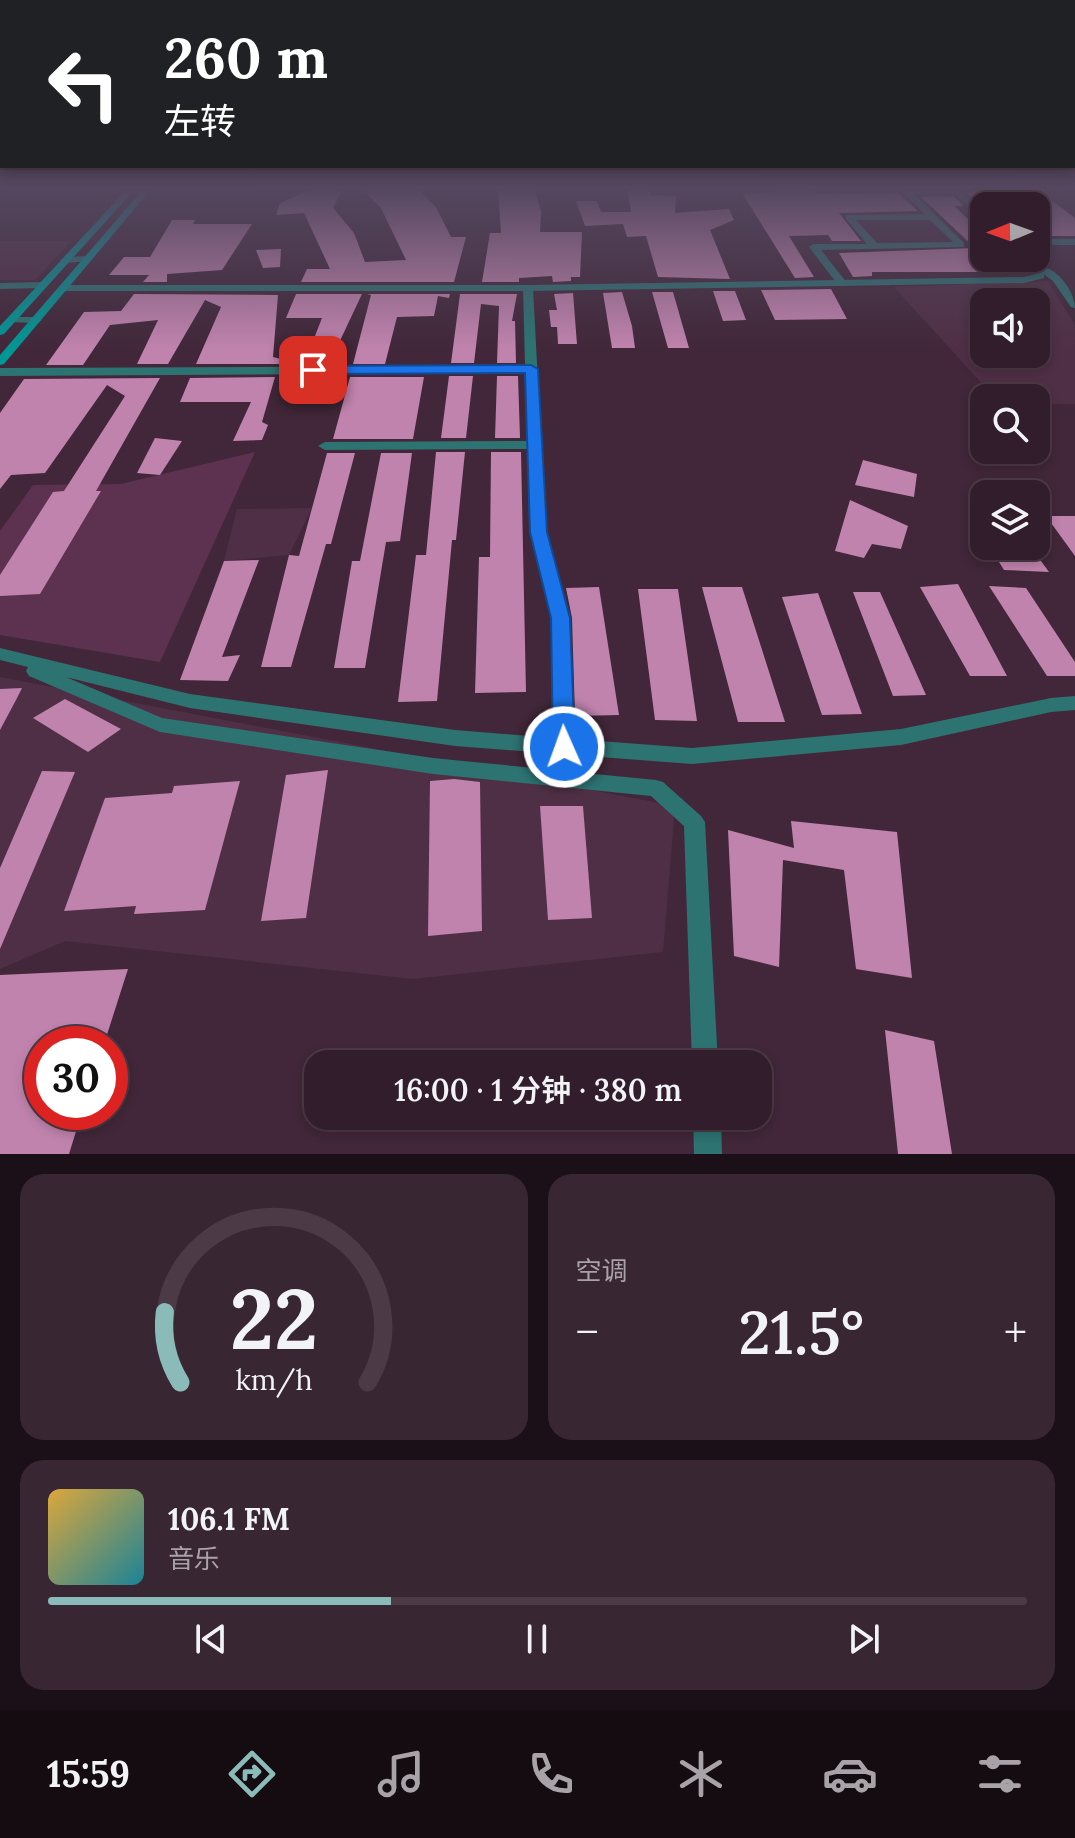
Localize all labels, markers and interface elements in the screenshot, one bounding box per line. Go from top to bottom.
text: 260 m [164,22,328,93]
icon: left [32,32,136,136]
text: 左转 [164,98,236,144]
north arrow [970,192,1050,272]
map controls [970,192,1050,560]
button: sound [970,288,1050,368]
pin [279,336,347,404]
icon: arrive [291,348,335,392]
button: search [970,384,1050,464]
button: layers [970,480,1050,560]
position arrow [522,705,606,789]
speed limit sign: 30 [24,1026,128,1130]
text: 16:00 · 1 分钟 · 380 m [394,1071,682,1109]
text: 空调 [576,1254,628,1287]
text: 22 [229,1265,318,1372]
text: 21.5° [738,1294,864,1370]
text: − [576,1304,599,1360]
text: + [1004,1304,1027,1360]
text: km/h [235,1361,312,1398]
text: 106.1 FM [168,1500,290,1538]
text: 音乐 [168,1542,220,1575]
icon: previous [189,1617,233,1661]
icon: pause [515,1617,559,1661]
icon: next [842,1617,886,1661]
icon: directions [224,1746,280,1802]
icon: music [373,1746,429,1802]
icon: phone [523,1746,579,1802]
icon: climate [673,1746,729,1802]
icon: car [822,1746,878,1802]
icon: filters [972,1746,1028,1802]
text: 15:59 [47,1751,130,1797]

